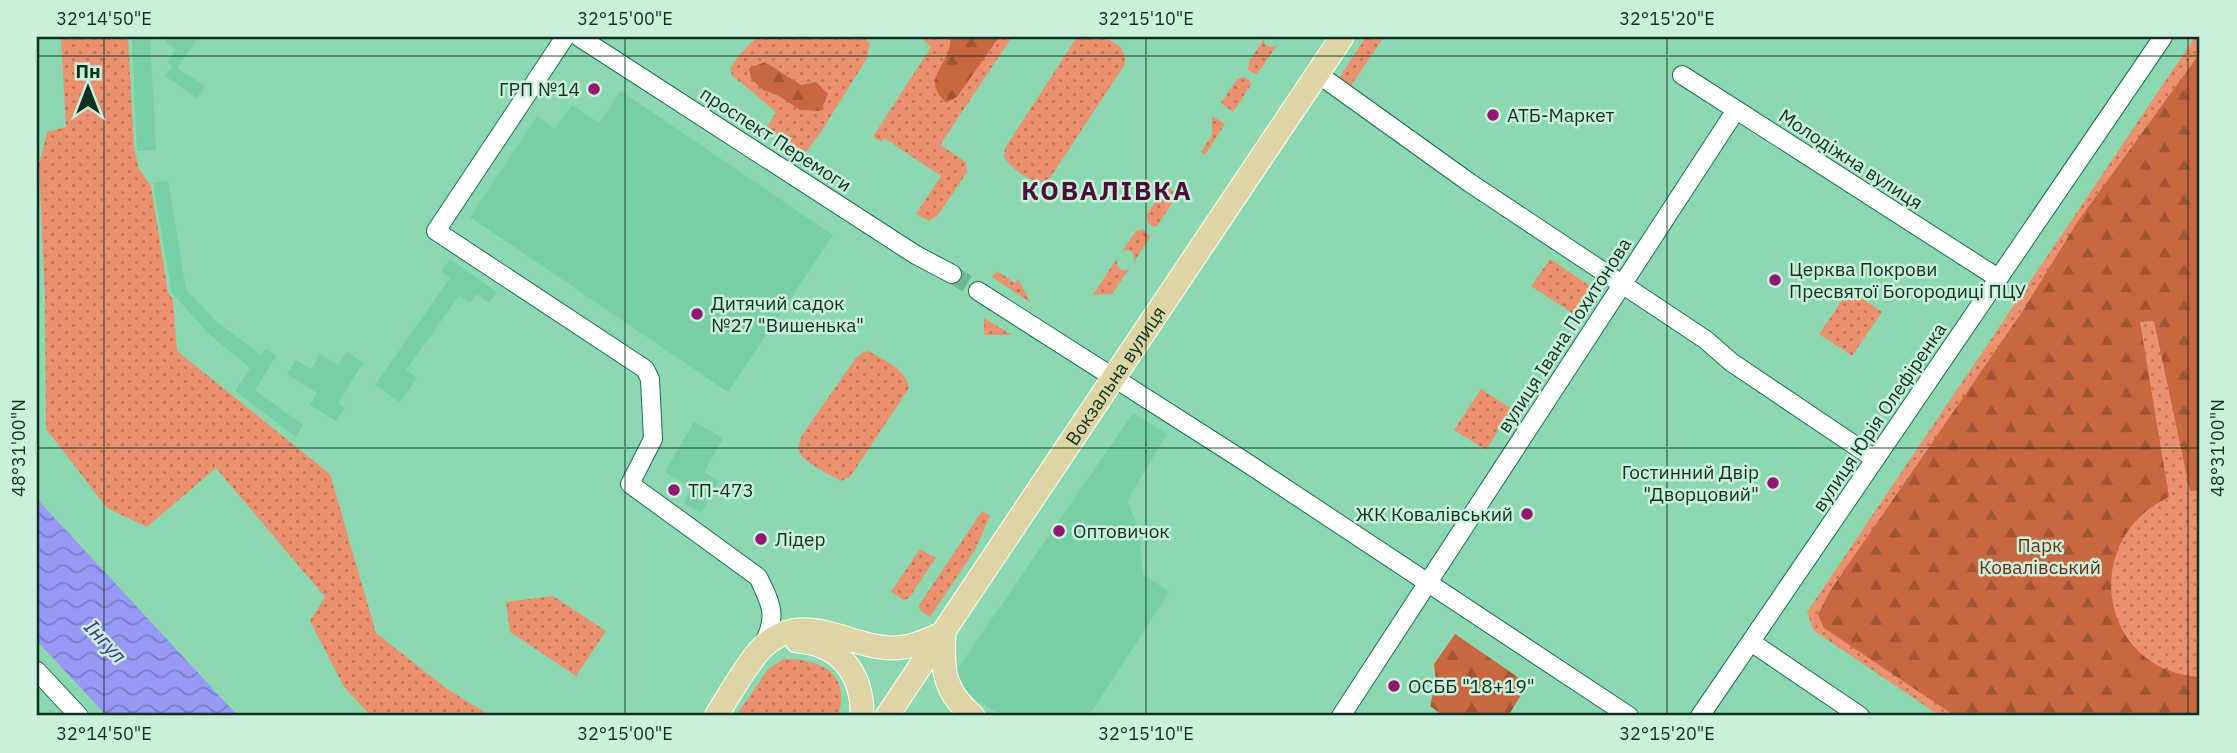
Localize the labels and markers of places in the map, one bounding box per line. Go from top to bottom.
place label: ГРП №14 [499,77,580,101]
marker: ГРП №14 [586,81,602,97]
place label: АТБ-Маркет [1507,103,1614,127]
marker: АТБ-Маркет [1485,107,1501,123]
place label: Церква Покрови Пресвятої Богородиці ПЦУ [1789,257,2026,303]
marker: Церква Покрови Пресвятої Богородиці ПЦУ [1767,272,1783,288]
place label: Дитячий садок №27 "Вишенька" [711,291,864,337]
marker: Дитячий садок №27 "Вишенька" [689,306,705,322]
place label: Гостинний Двір "Дворцовий" [1622,460,1759,506]
marker: Гостинний Двір "Дворцовий" [1765,475,1781,491]
place label: ТП-473 [688,478,754,502]
marker: ТП-473 [666,482,682,498]
place label: ЖК Ковалівський [1355,502,1513,526]
marker: ЖК Ковалівський [1519,506,1535,522]
place label: Оптовичок [1073,519,1170,543]
marker: Оптовичок [1051,523,1067,539]
place label: Лідер [775,527,826,551]
marker: Лідер [753,531,769,547]
place label: ОСББ "18+19" [1408,674,1535,698]
marker: ОСББ "18+19" [1386,678,1402,694]

